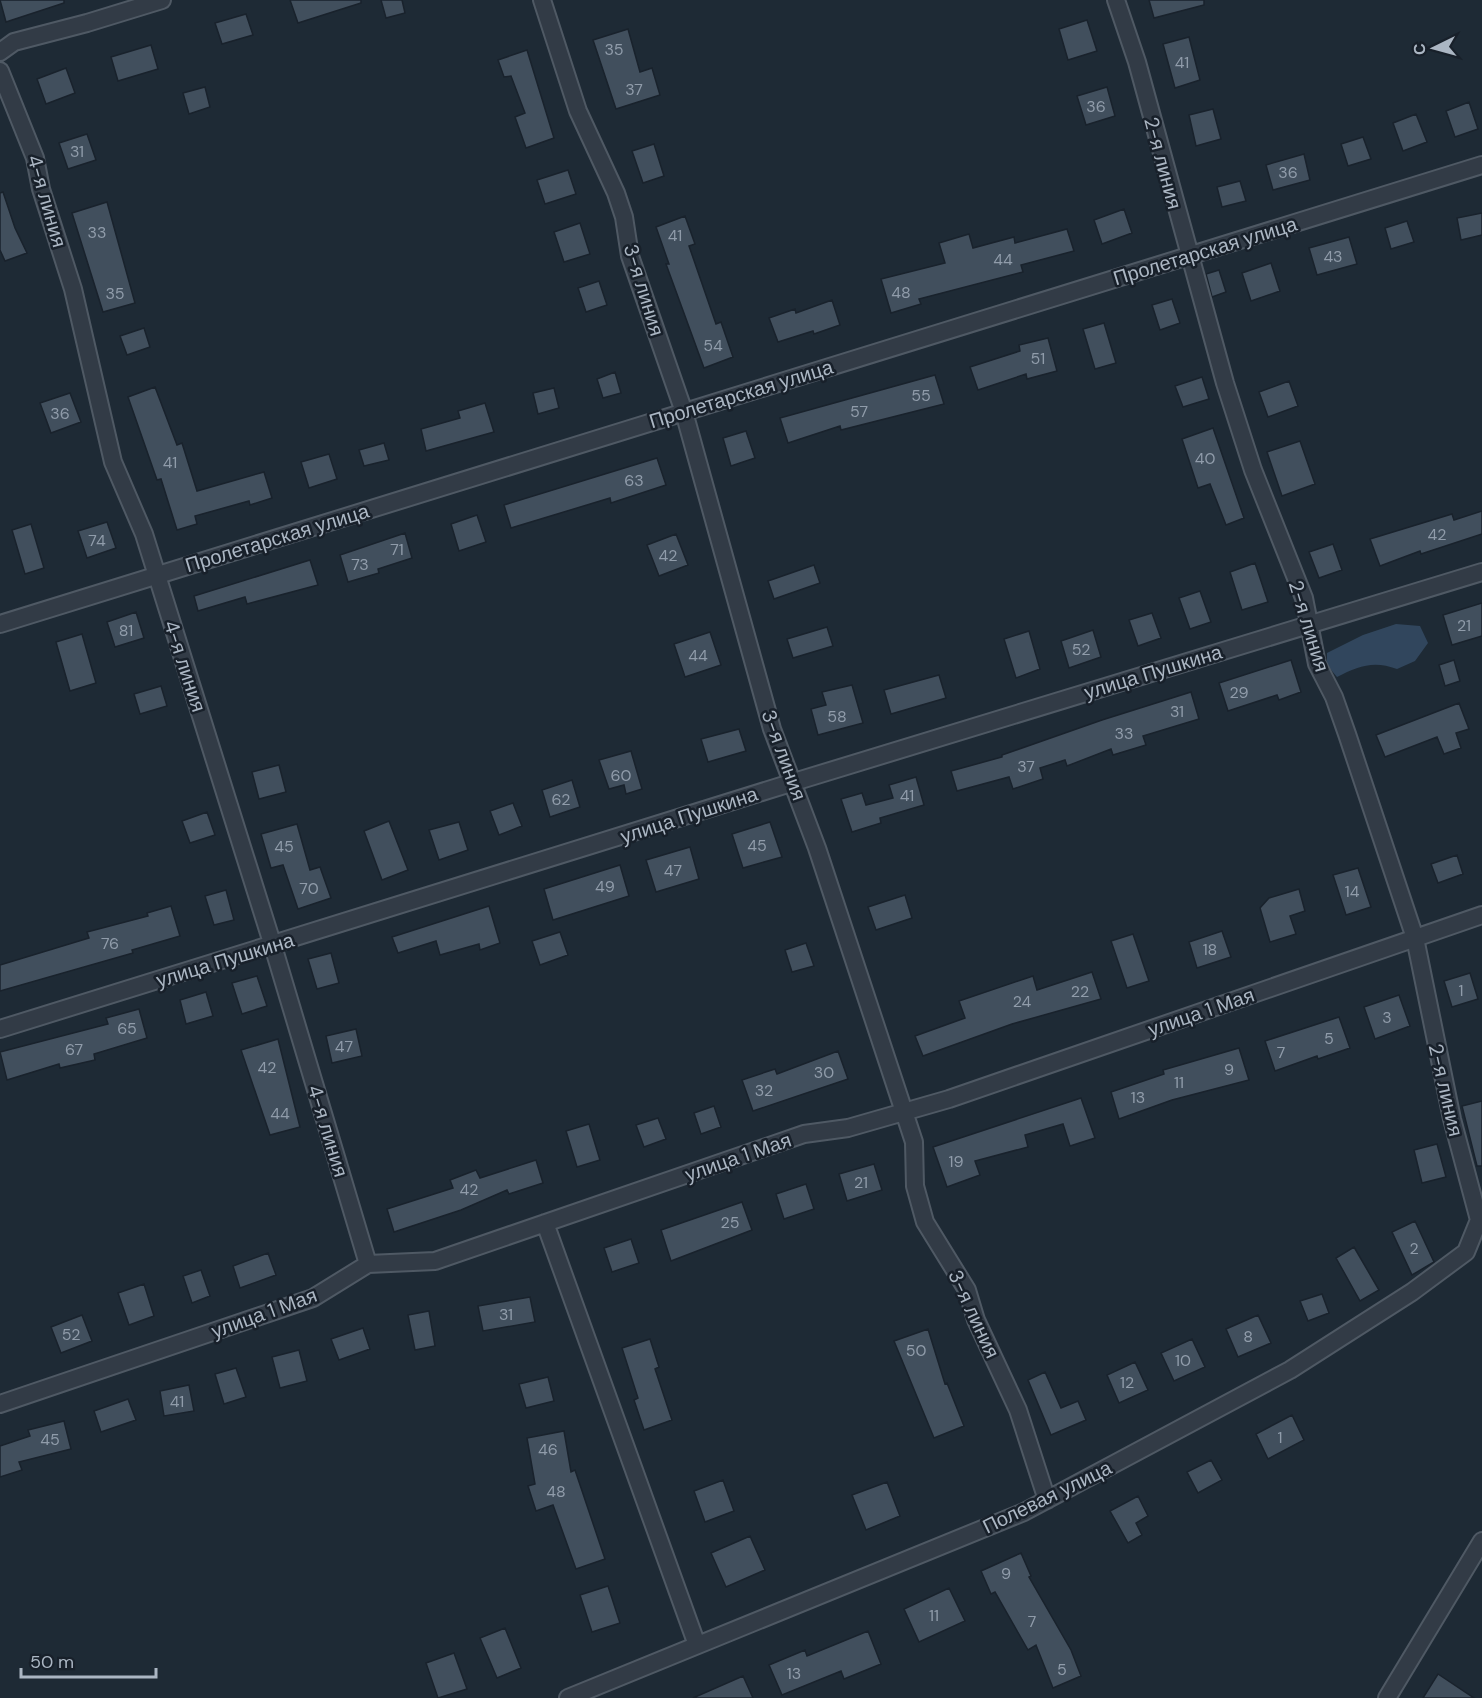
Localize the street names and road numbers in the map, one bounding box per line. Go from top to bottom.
street label: 2-я линия [1138,114,1188,212]
street label: 4-я линия [21,152,73,250]
street label: Пролетарская улица [1110,210,1301,291]
street label: 3-я линия [618,241,670,339]
street label: Пролетарская улица [646,353,837,434]
street label: Пролетарская улица [182,497,373,578]
street label: 2-я линия [1283,577,1335,675]
street label: 4-я линия [158,617,212,715]
street label: улица Пушкина [1081,638,1226,705]
street label: 3-я линия [756,706,812,804]
street label: улица Пушкина [617,780,762,849]
street label: улица Пушкина [153,926,298,993]
street label: улица 1 Мая [1144,982,1258,1042]
street label: 2-я линия [1423,1041,1469,1139]
street label: 4-я линия [302,1082,354,1180]
street label: улица 1 Мая [681,1127,795,1187]
street label: 3-я линия [942,1266,1006,1362]
street label: улица 1 Мая [208,1282,320,1344]
street label: Полевая улица [978,1454,1117,1539]

